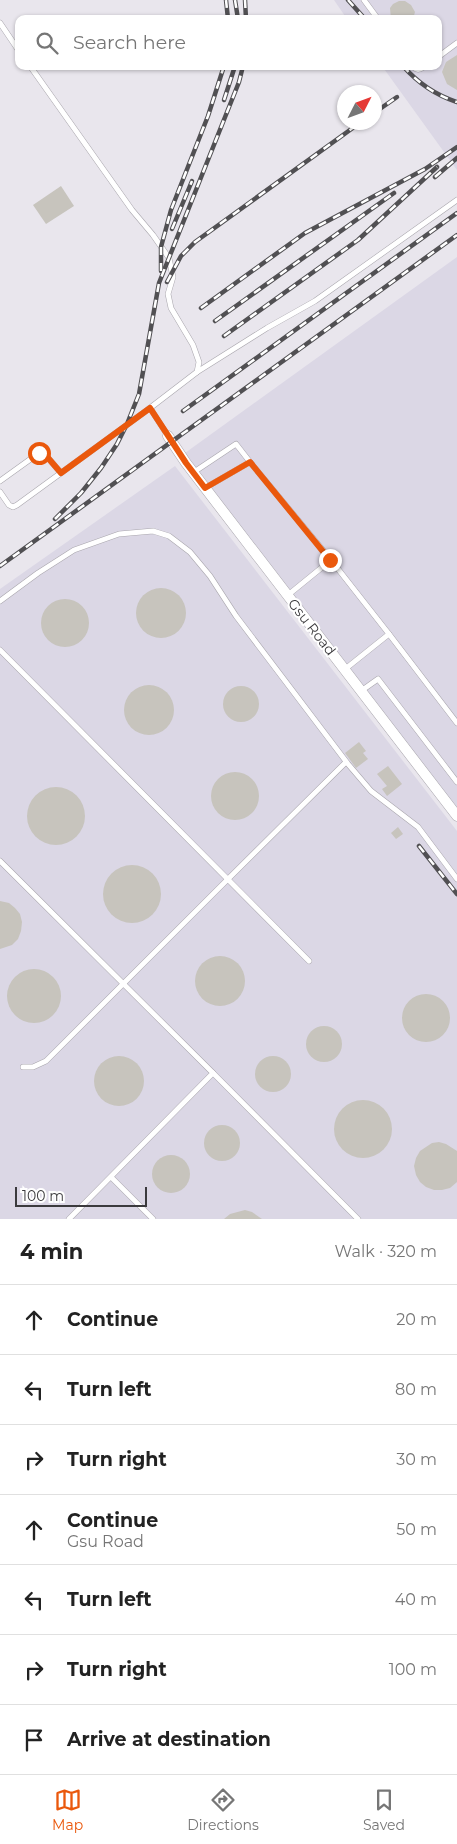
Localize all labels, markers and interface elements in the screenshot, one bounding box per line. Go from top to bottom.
search box [15,15,442,70]
icon: search [33,29,61,57]
text: Search here [73,31,186,54]
north arrow [337,85,382,130]
route start [28,442,51,465]
route end [319,549,342,572]
street label: Gsu Road [284,595,340,659]
scale bar [15,1184,148,1207]
text: 100 m [22,1187,64,1205]
text: 4 min [20,1239,83,1264]
text: Walk · 320 m [335,1242,437,1261]
icon: ahead [20,1306,48,1334]
text: Continue [67,1308,158,1331]
text: 20 m [396,1310,437,1329]
icon: left [20,1376,48,1404]
text: Turn left [67,1378,152,1401]
text: 80 m [395,1380,437,1399]
icon: right [20,1446,48,1474]
text: Turn right [67,1448,167,1471]
text: 30 m [396,1450,437,1469]
text: Continue [67,1509,158,1532]
icon: ahead [20,1516,48,1544]
text: 50 m [396,1520,437,1539]
text: Gsu Road [67,1532,144,1551]
icon: left [20,1586,48,1614]
text: Turn left [67,1588,152,1611]
text: 40 m [395,1590,437,1609]
icon: right [20,1656,48,1684]
text: Turn right [67,1658,167,1681]
text: 100 m [389,1660,437,1679]
icon: arrive [20,1726,48,1754]
text: Arrive at destination [67,1728,271,1751]
tab: Map [52,1786,83,1834]
tab: Directions [187,1786,259,1834]
tab: Saved [363,1786,405,1834]

